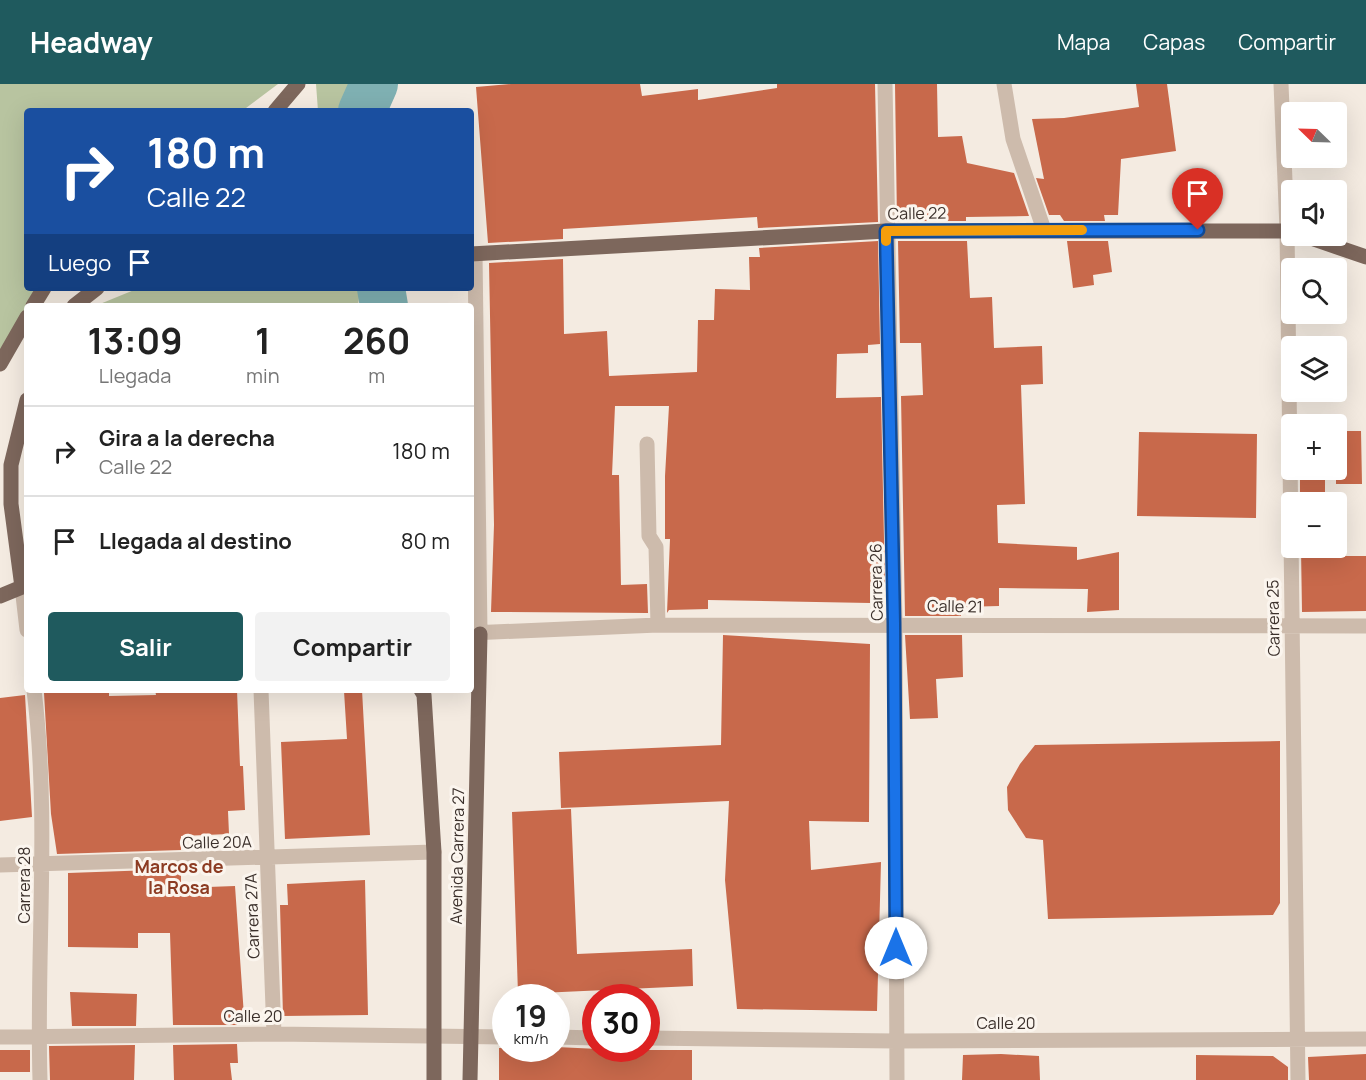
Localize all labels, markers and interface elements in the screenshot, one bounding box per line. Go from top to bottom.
text: Headway [30,23,153,61]
text: Mapa [1057,28,1110,56]
text: Capas [1143,28,1205,56]
text: Compartir [1238,28,1336,56]
north arrow [1281,102,1347,168]
map controls [1281,102,1347,558]
text: 180 m [147,123,265,181]
icon: right [48,132,126,210]
pin [1172,168,1223,230]
icon: arrive [1181,177,1214,210]
text: Calle 22 [147,178,246,215]
button: sound [1281,180,1347,246]
street label: Calle 22 [888,201,946,225]
icon: arrive [123,246,156,279]
text: Luego [48,248,111,278]
button: search [1281,258,1347,324]
text: 13:09 [87,316,183,365]
text: 1 [255,316,271,365]
text: 260 [343,316,411,365]
button: layers [1281,336,1347,402]
text: Llegada [99,362,171,389]
text: min [246,362,280,389]
text: m [368,362,385,389]
button: + [1281,414,1347,480]
text: Gira a la derecha [99,423,275,453]
icon: right [48,435,81,468]
text: 180 m [392,436,450,466]
text: Calle 22 [99,453,172,480]
button: − [1281,492,1347,558]
icon: arrive [48,525,81,558]
text: Llegada al destino [99,526,292,556]
text: 80 m [401,526,450,556]
street label: Carrera 26 [864,543,888,621]
street label: Carrera 25 [1261,579,1285,657]
street label: Calle 21 [927,595,983,617]
button: Salir [48,612,243,681]
button: Compartir [255,612,450,681]
street label: Avenida Carrera 27 [445,787,469,925]
street label: Calle 20A [182,830,252,854]
street label: Carrera 28 [13,846,35,924]
district label: Marcos de la Rosa [134,854,224,899]
street label: Carrera 27A [240,873,264,959]
position arrow [864,916,928,980]
speed limit sign: 30 [582,984,660,1062]
text: 19 [515,995,547,1036]
street label: Calle 20 [223,1005,283,1027]
street label: Calle 20 [976,1012,1036,1034]
text: km/h [514,1028,548,1049]

